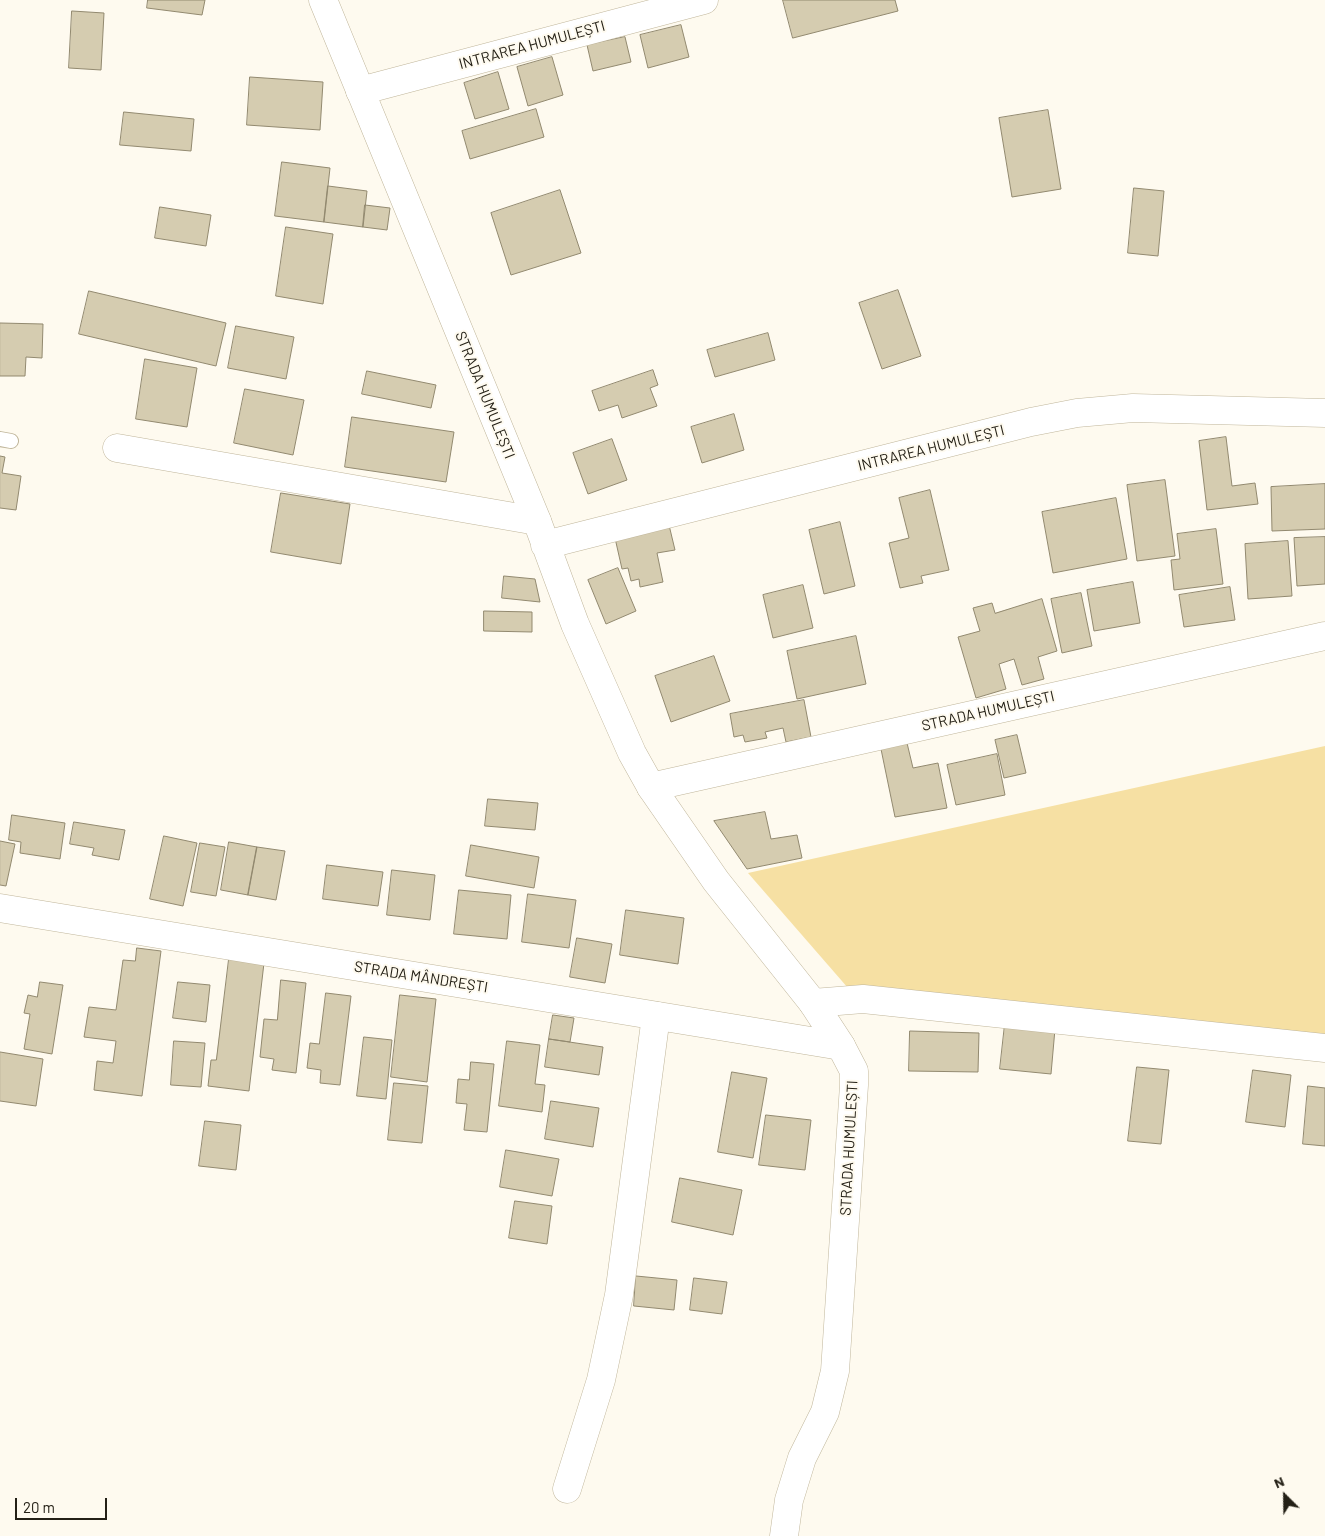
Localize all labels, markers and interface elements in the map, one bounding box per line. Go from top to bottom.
street label: INTRAREA HUMULEȘTI [457,17,607,73]
street label: STRADA HUMULEȘTI [451,329,519,461]
street label: INTRAREA HUMULEȘTI [856,421,1006,475]
street label: STRADA HUMULEȘTI [920,687,1056,735]
street label: STRADA MÂNDREȘTI [353,958,489,996]
street label: STRADA HUMULEȘTI [836,1080,862,1216]
north arrow [1260,1471,1310,1521]
text: N [1271,1472,1287,1491]
scale bar [18,1488,110,1520]
text: 20 m [23,1498,55,1516]

